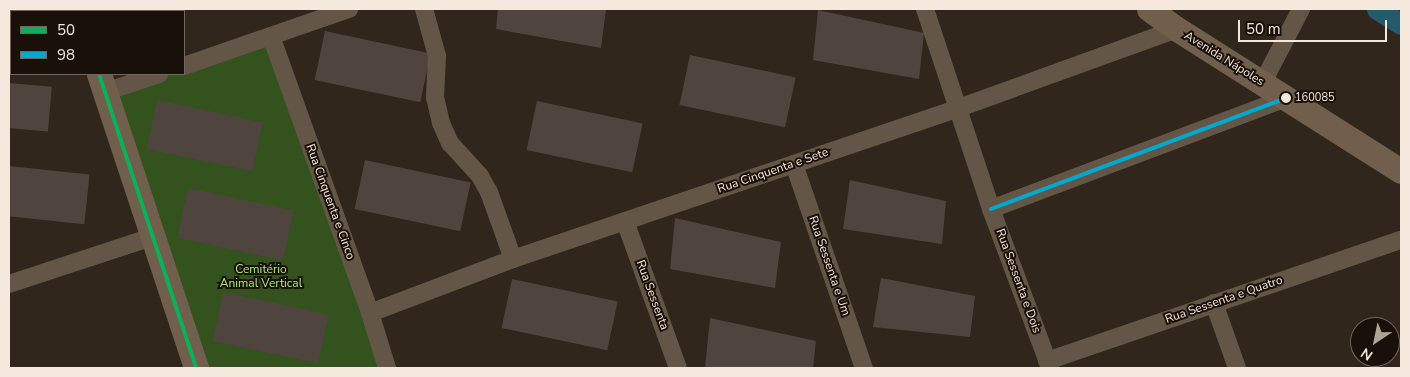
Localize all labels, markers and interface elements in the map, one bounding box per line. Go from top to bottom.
legend [10,10,185,75]
scale bar [1240,10,1389,42]
text: 50 m [1246,19,1281,39]
text: 50 [57,20,75,40]
street label: Avenida Nápoles [1181,29,1267,89]
text: 98 [57,45,75,65]
place label: 160085 [1295,91,1335,105]
marker: 160085 [1281,93,1291,103]
street label: Rua Cinquenta e Cinco [302,142,358,262]
street label: Rua Cinquenta e Sete [716,145,830,197]
street label: Rua Sessenta e Um [805,214,853,318]
street label: Rua Sessenta e Dois [992,227,1044,335]
street label: Rua Sessenta [633,258,671,332]
park label: Cemitério Animal Vertical [220,263,302,291]
street label: Rua Sessenta e Quatro [1163,273,1285,327]
north arrow [1350,317,1400,367]
text: N [1357,343,1377,365]

